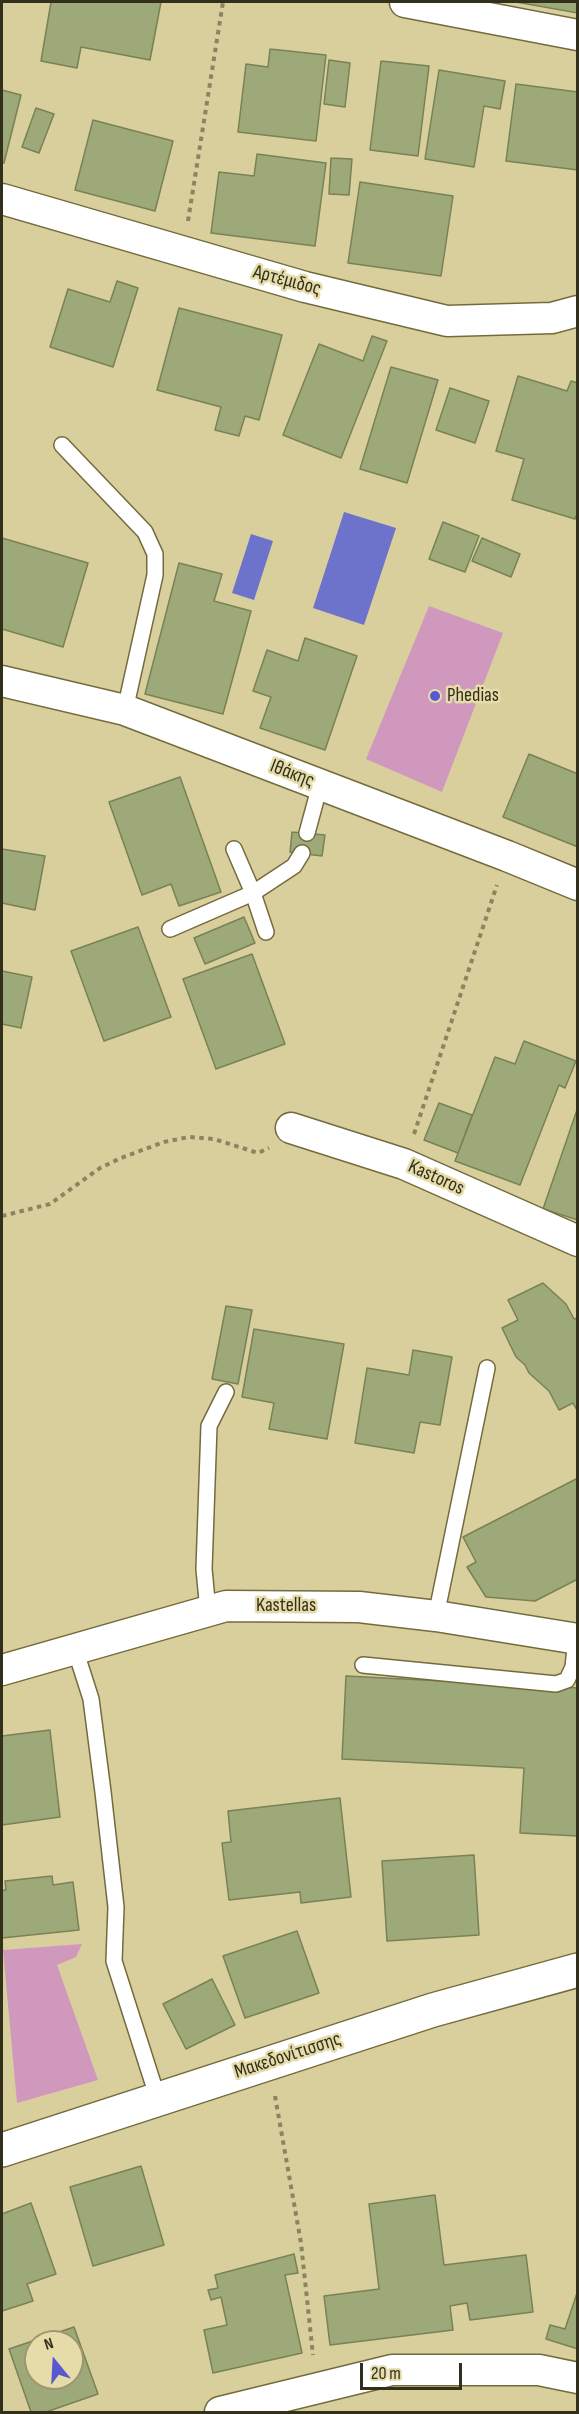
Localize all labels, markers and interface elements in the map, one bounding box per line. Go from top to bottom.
street label: Αρτέμιδος [251,260,323,302]
place label: Phedias [447,684,499,708]
marker: Phedias [428,689,442,703]
street label: Ιθάκης [267,755,317,793]
street label: Kastoros [404,1155,468,1201]
street label: Kastellas [256,1594,316,1618]
street label: Μακεδονίτισσης [232,2027,344,2085]
north arrow [24,2330,84,2390]
text: N [42,2334,56,2355]
scale bar [363,2351,465,2389]
text: 20 m [371,2363,401,2384]

